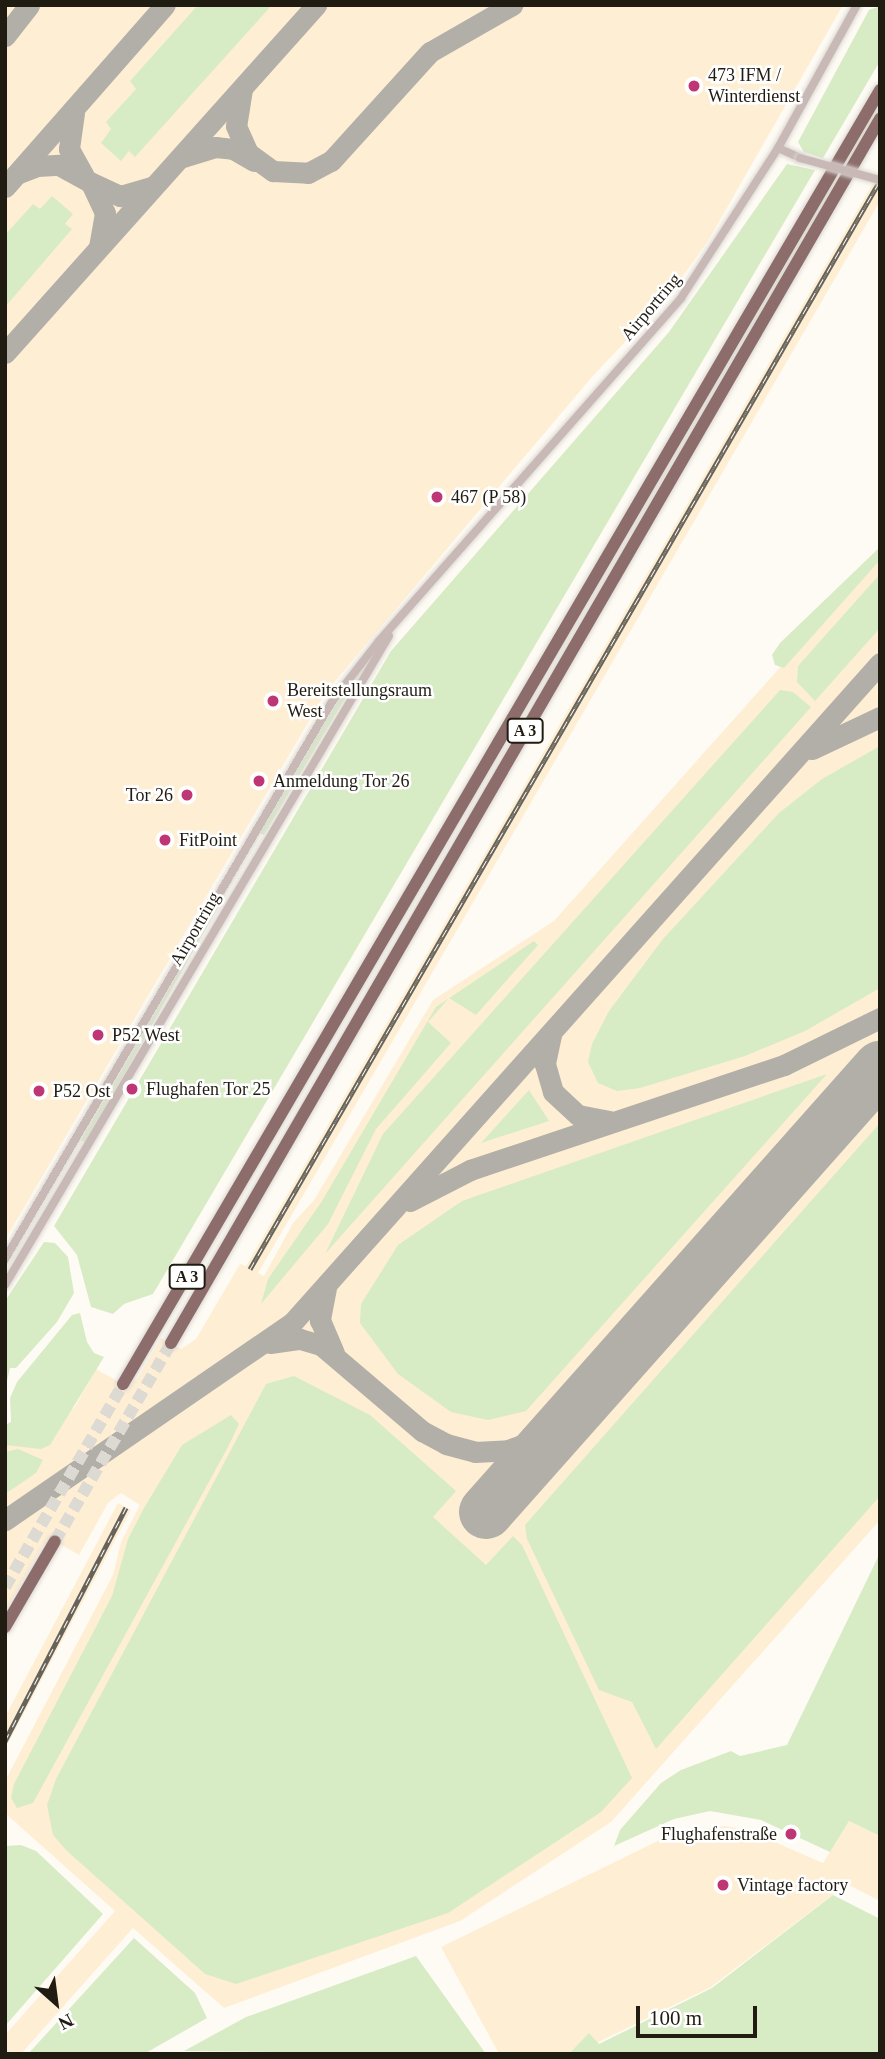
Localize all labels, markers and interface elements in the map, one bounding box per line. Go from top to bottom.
place label: 473 IFM / Winterdienst [708,65,800,108]
marker: 473 IFM / Winterdienst [686,78,702,94]
street label: Airportring [616,269,686,345]
place label: 467 (P 58) [451,486,527,508]
marker: 467 (P 58) [429,489,445,505]
place label: Bereitstellungsraum West [287,680,432,722]
marker: Bereitstellungsraum West [265,693,281,709]
road number: A 3 [506,718,544,744]
place label: Anmeldung Tor 26 [273,770,410,792]
marker: Anmeldung Tor 26 [251,773,267,789]
place label: Tor 26 [126,784,173,806]
marker: Tor 26 [179,787,195,803]
place label: FitPoint [179,829,237,851]
marker: FitPoint [157,832,173,848]
street label: Airportring [165,888,225,970]
place label: P52 West [112,1024,180,1046]
marker: P52 West [90,1027,106,1043]
place label: Flughafen Tor 25 [146,1078,271,1100]
place label: P52 Ost [53,1080,111,1102]
marker: Flughafen Tor 25 [124,1081,140,1097]
marker: P52 Ost [31,1083,47,1099]
road number: A 3 [168,1264,206,1289]
place label: Flughafenstraße [661,1823,777,1845]
marker: Flughafenstraße [783,1826,799,1842]
place label: Vintage factory [737,1874,848,1896]
marker: Vintage factory [715,1877,731,1893]
north arrow [21,1968,91,2038]
scale bar [640,1993,761,2037]
text: 100 m [649,2006,702,2030]
text: N [55,2009,77,2034]

